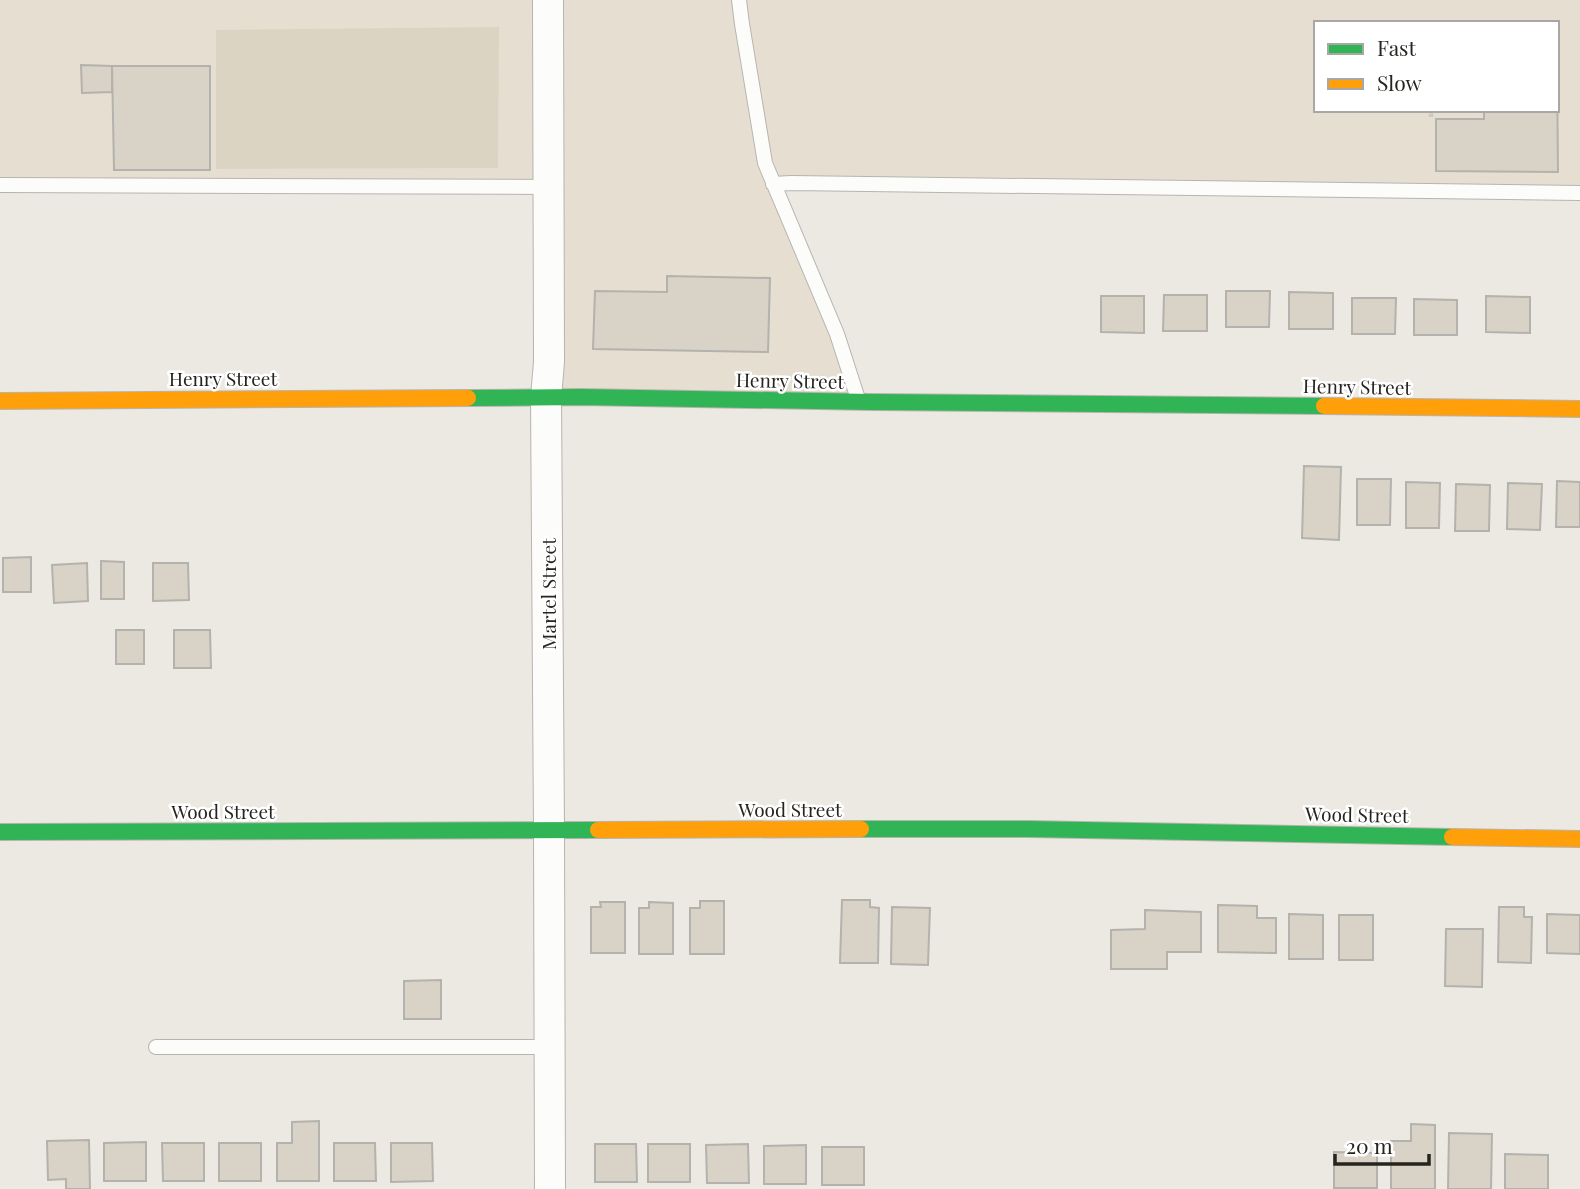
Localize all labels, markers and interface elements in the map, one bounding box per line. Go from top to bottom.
legend [1314,21,1559,112]
text: Fast [1377,33,1416,61]
text: Slow [1377,68,1422,96]
street label: Henry Street [169,365,277,391]
street label: Henry Street [736,366,845,394]
street label: Henry Street [1303,372,1412,400]
street label: Martel Street [535,538,561,650]
street label: Wood Street [737,796,842,822]
street label: Wood Street [170,798,275,824]
street label: Wood Street [1304,800,1409,828]
scale bar [1335,1122,1430,1166]
text: 20 m [1346,1131,1393,1159]

